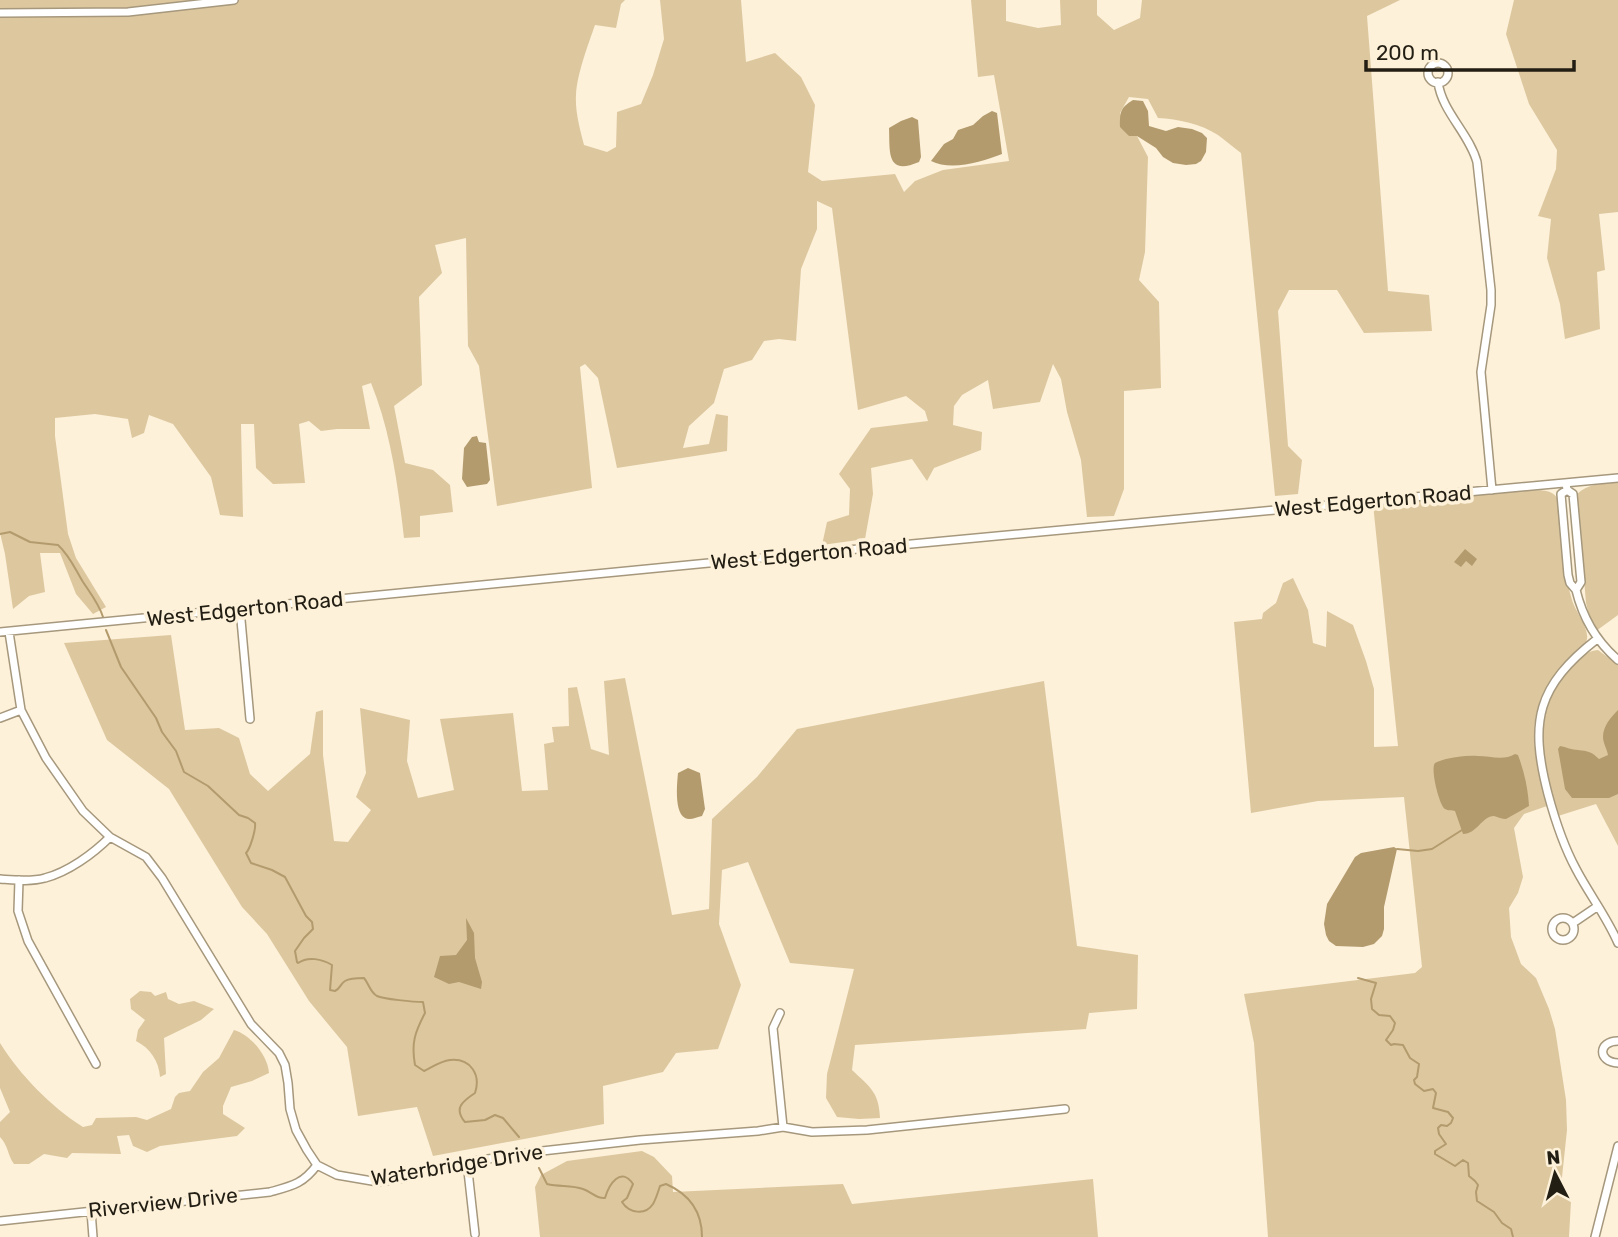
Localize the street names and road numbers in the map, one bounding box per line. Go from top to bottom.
street label: West Edgerton Road [1274,479,1472,522]
street label: West Edgerton Road [710,532,908,575]
street label: West Edgerton Road [145,586,344,631]
street label: Waterbridge Drive [369,1139,545,1190]
street label: Riverview Drive [87,1182,239,1223]

